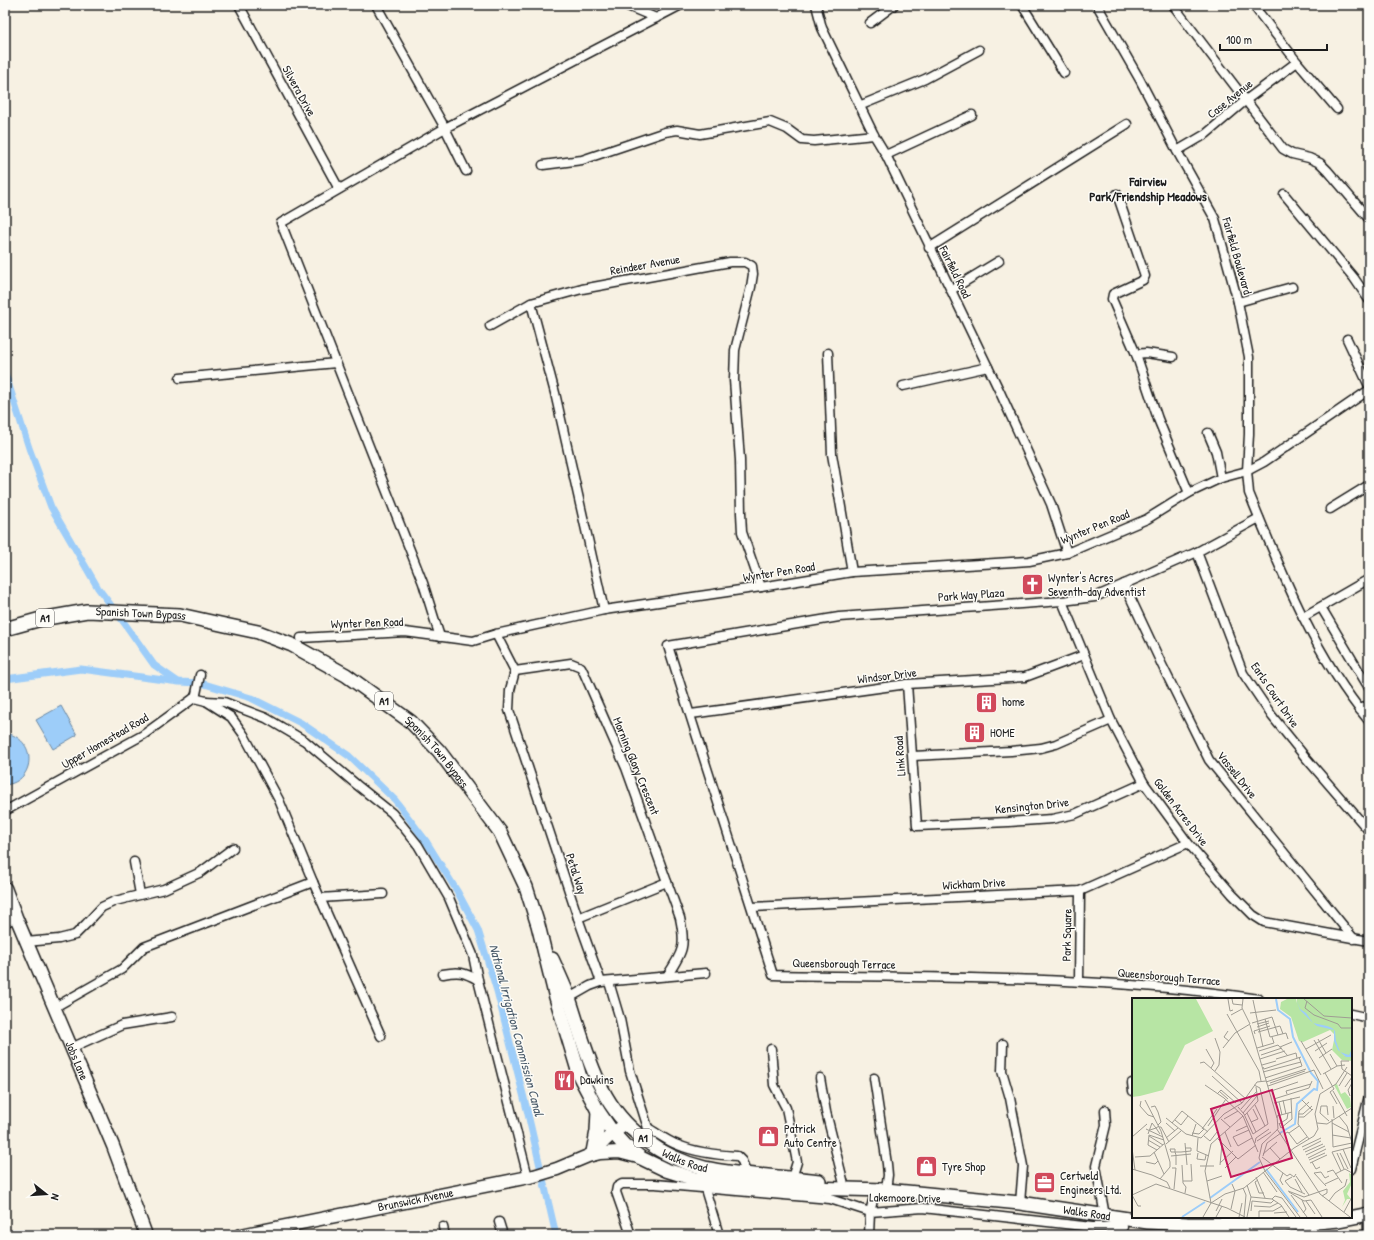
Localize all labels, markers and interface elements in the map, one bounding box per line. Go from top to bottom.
scale bar [1220,26,1327,52]
text: 100 m [1226,31,1252,48]
street label: Silvera Drive [279,62,320,119]
street label: Case Avenue [1203,75,1256,122]
district label: Fairview Park/Friendship Meadows [1089,172,1207,206]
street label: Fairfield Boulevard [1218,214,1257,297]
street label: Fairfield Road [935,242,976,301]
street label: Reindeer Avenue [609,250,681,279]
street label: Wynter Pen Road [1058,505,1132,548]
street label: Wynter Pen Road [742,557,816,586]
place label: Wynter's Acres Seventh-day Adventist [1048,569,1146,600]
church icon: Wynter's Acres Seventh-day Adventist [1020,572,1046,598]
street label: Park Way Plaza [937,584,1005,605]
street label: Spanish Town Bypass [95,602,188,624]
road number: A1 [36,609,54,627]
street label: Wynter Pen Road [330,613,404,632]
street label: Earls Court Drive [1247,659,1304,731]
street label: Windsor Drive [856,663,918,688]
building icon: home [974,689,1000,715]
road number: A1 [375,692,393,710]
place label: home [1002,693,1025,710]
street label: Upper Homestead Road [58,709,152,772]
street label: Spanish Town Bypass [402,711,473,792]
street label: Morning Glory Crescent [609,714,664,818]
building icon: HOME [961,720,987,746]
place label: HOME [990,724,1015,741]
street label: Link Road [890,735,909,777]
street label: Vassell Drive [1213,747,1261,802]
street label: Golden Acres Drive [1150,774,1213,849]
street label: Kensington Drive [994,793,1070,818]
street label: Petal Way [562,851,591,897]
street label: Wickham Drive [942,873,1006,894]
street label: Park Square [1058,908,1075,962]
water label: National Irrigation Commission Canal [484,942,549,1119]
street label: Queensborough Terrace [792,954,896,973]
street label: Queensborough Terrace [1117,964,1221,989]
inset map [1132,998,1352,1218]
street label: Jobs Lane [61,1038,93,1083]
restaurant icon: Dawkins [551,1067,577,1093]
place label: Dawkins [580,1071,614,1088]
place label: Patrick Auto Centre [784,1120,837,1151]
shop icon: Patrick Auto Centre [755,1123,781,1149]
road number: A1 [634,1129,652,1147]
street label: Walks Road [659,1144,710,1176]
shop icon: Tyre Shop [913,1154,939,1180]
place label: Tyre Shop [942,1158,985,1175]
place label: Certweld Engineers Ltd. [1060,1167,1122,1198]
office icon: Certweld Engineers Ltd. [1032,1170,1058,1196]
north arrow [26,1174,66,1214]
street label: Brunswick Avenue [376,1183,455,1215]
street label: Lakemoore Drive [869,1188,941,1207]
text: N [48,1192,63,1202]
street label: Walks Road [1062,1201,1112,1224]

